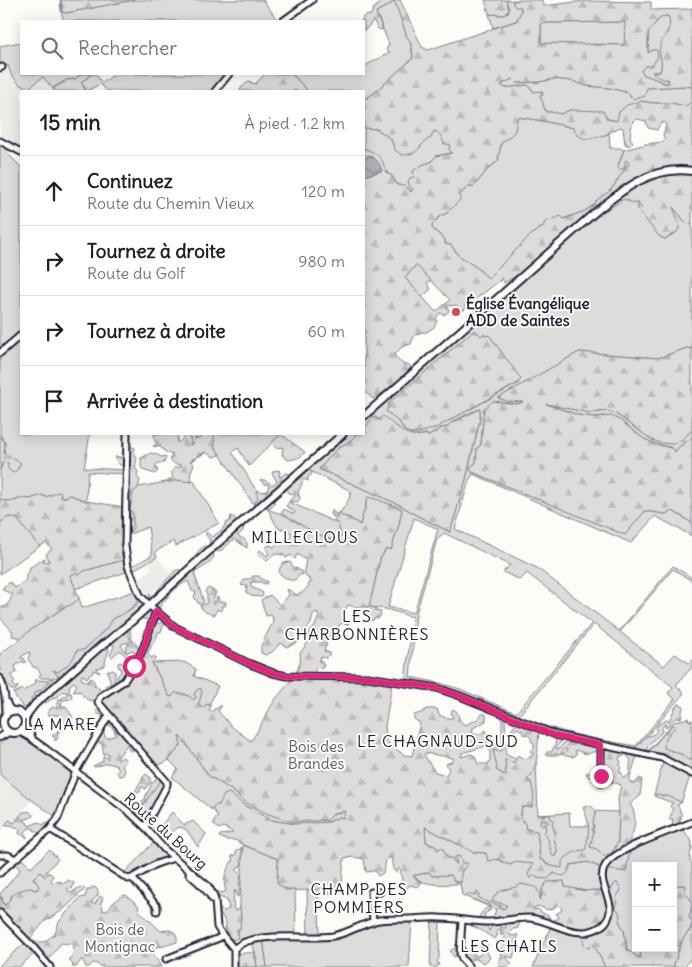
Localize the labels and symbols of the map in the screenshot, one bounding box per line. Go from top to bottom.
place label: Église Évangélique ADD de Saintes [466,293,589,330]
marker: Église Évangélique ADD de Saintes [450,306,462,318]
district label: MILLECLOUS [251,527,359,547]
district label: LES CHARBONNIÈRES [284,606,430,644]
route start [123,655,146,678]
district label: LA MARE [24,714,96,734]
district label: LE CHAGNAUD-SUD [357,731,519,751]
park label: Bois des Brandes [288,737,345,773]
route end [590,765,613,788]
street label: Route du Bourg [120,789,212,873]
district label: CHAMP DES POMMIERS [310,879,408,917]
park label: Bois de Montignac [85,920,156,956]
district label: LES CHAILS [460,936,558,956]

